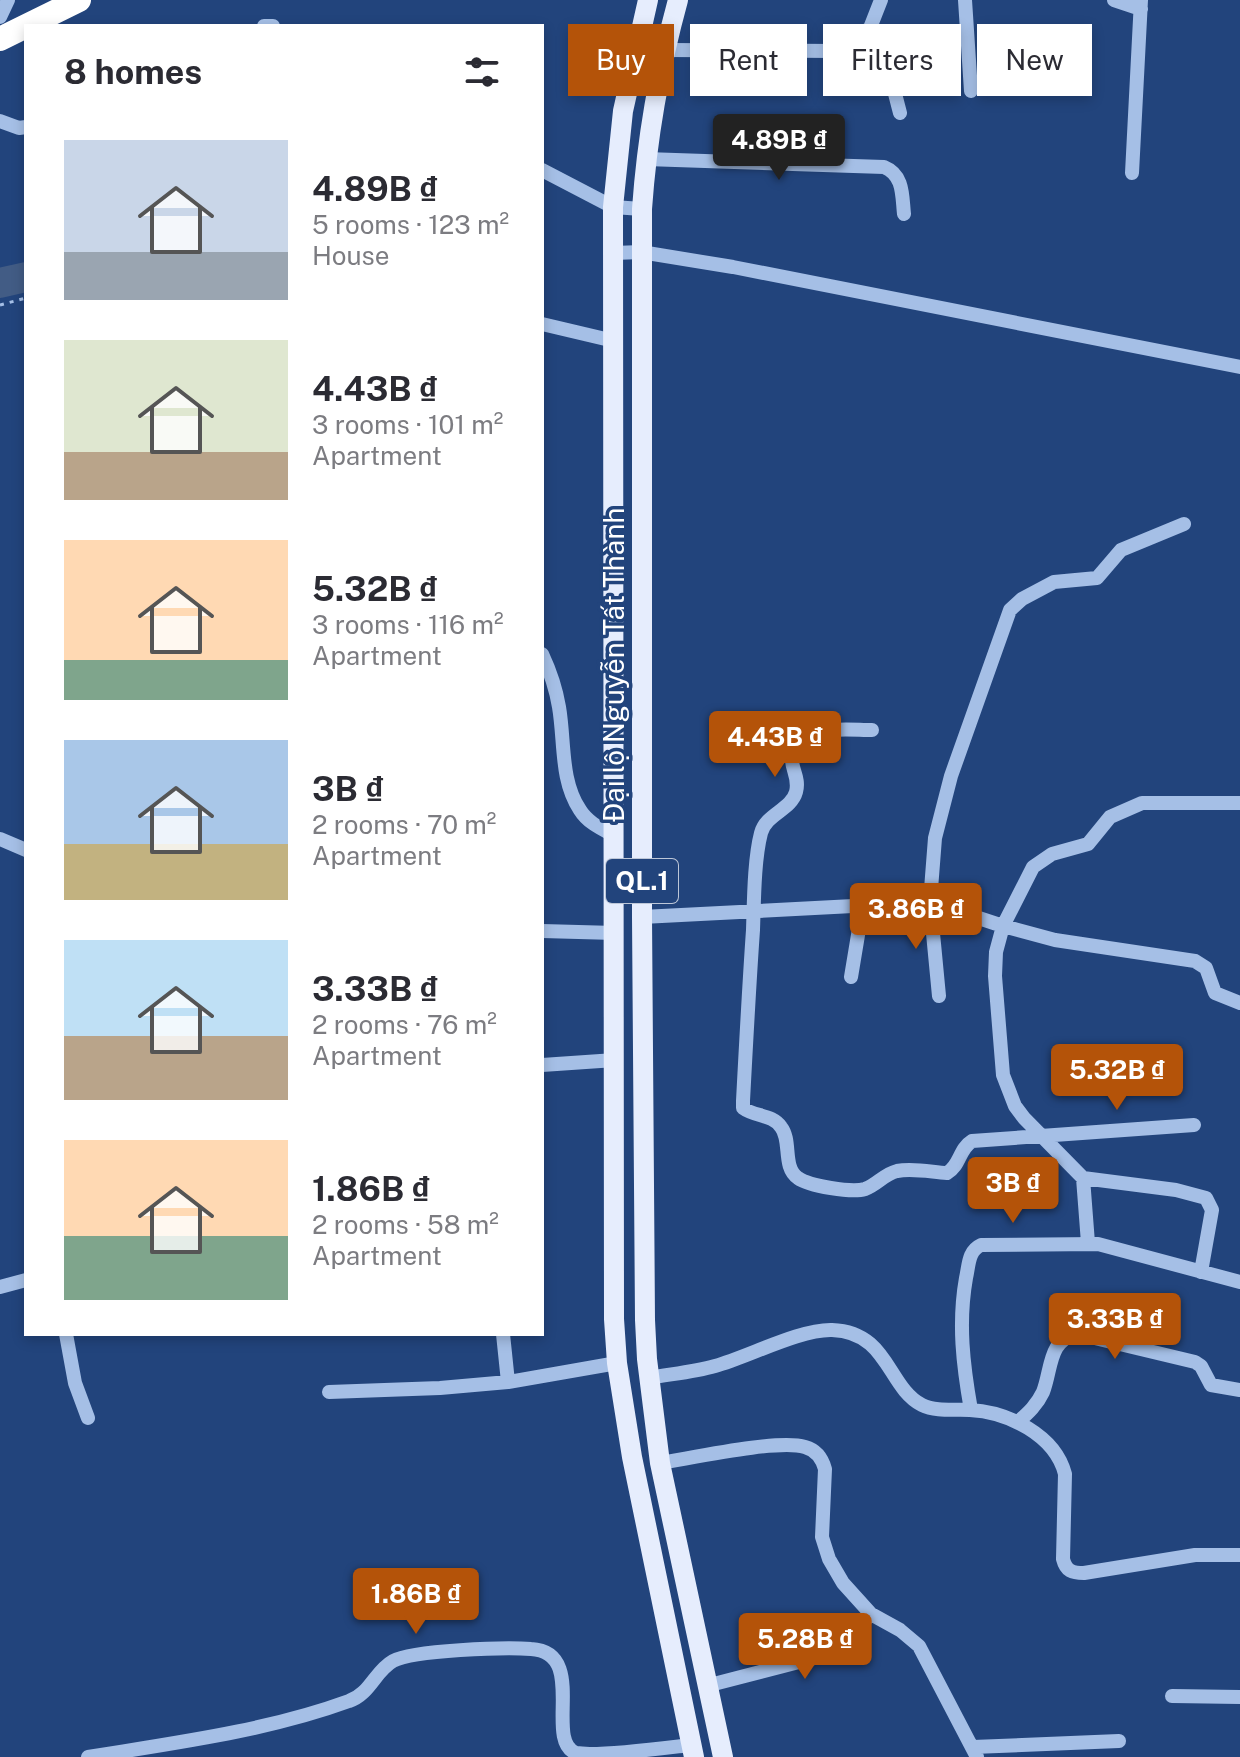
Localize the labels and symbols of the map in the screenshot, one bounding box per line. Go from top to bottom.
pin: 4.89B ₫ [705,114,853,182]
street label: Đại lộ Nguyễn Tất Thành [597,508,630,823]
pin: 4.43B ₫ [701,711,849,779]
road number: QL.1 [606,859,678,903]
pin: 3.86B ₫ [842,883,990,951]
pin: 5.32B ₫ [1043,1044,1191,1112]
pin: 3B ₫ [966,1157,1060,1225]
pin: 3.33B ₫ [1041,1293,1189,1361]
pin: 1.86B ₫ [342,1568,490,1636]
pin: 5.28B ₫ [731,1613,879,1681]

